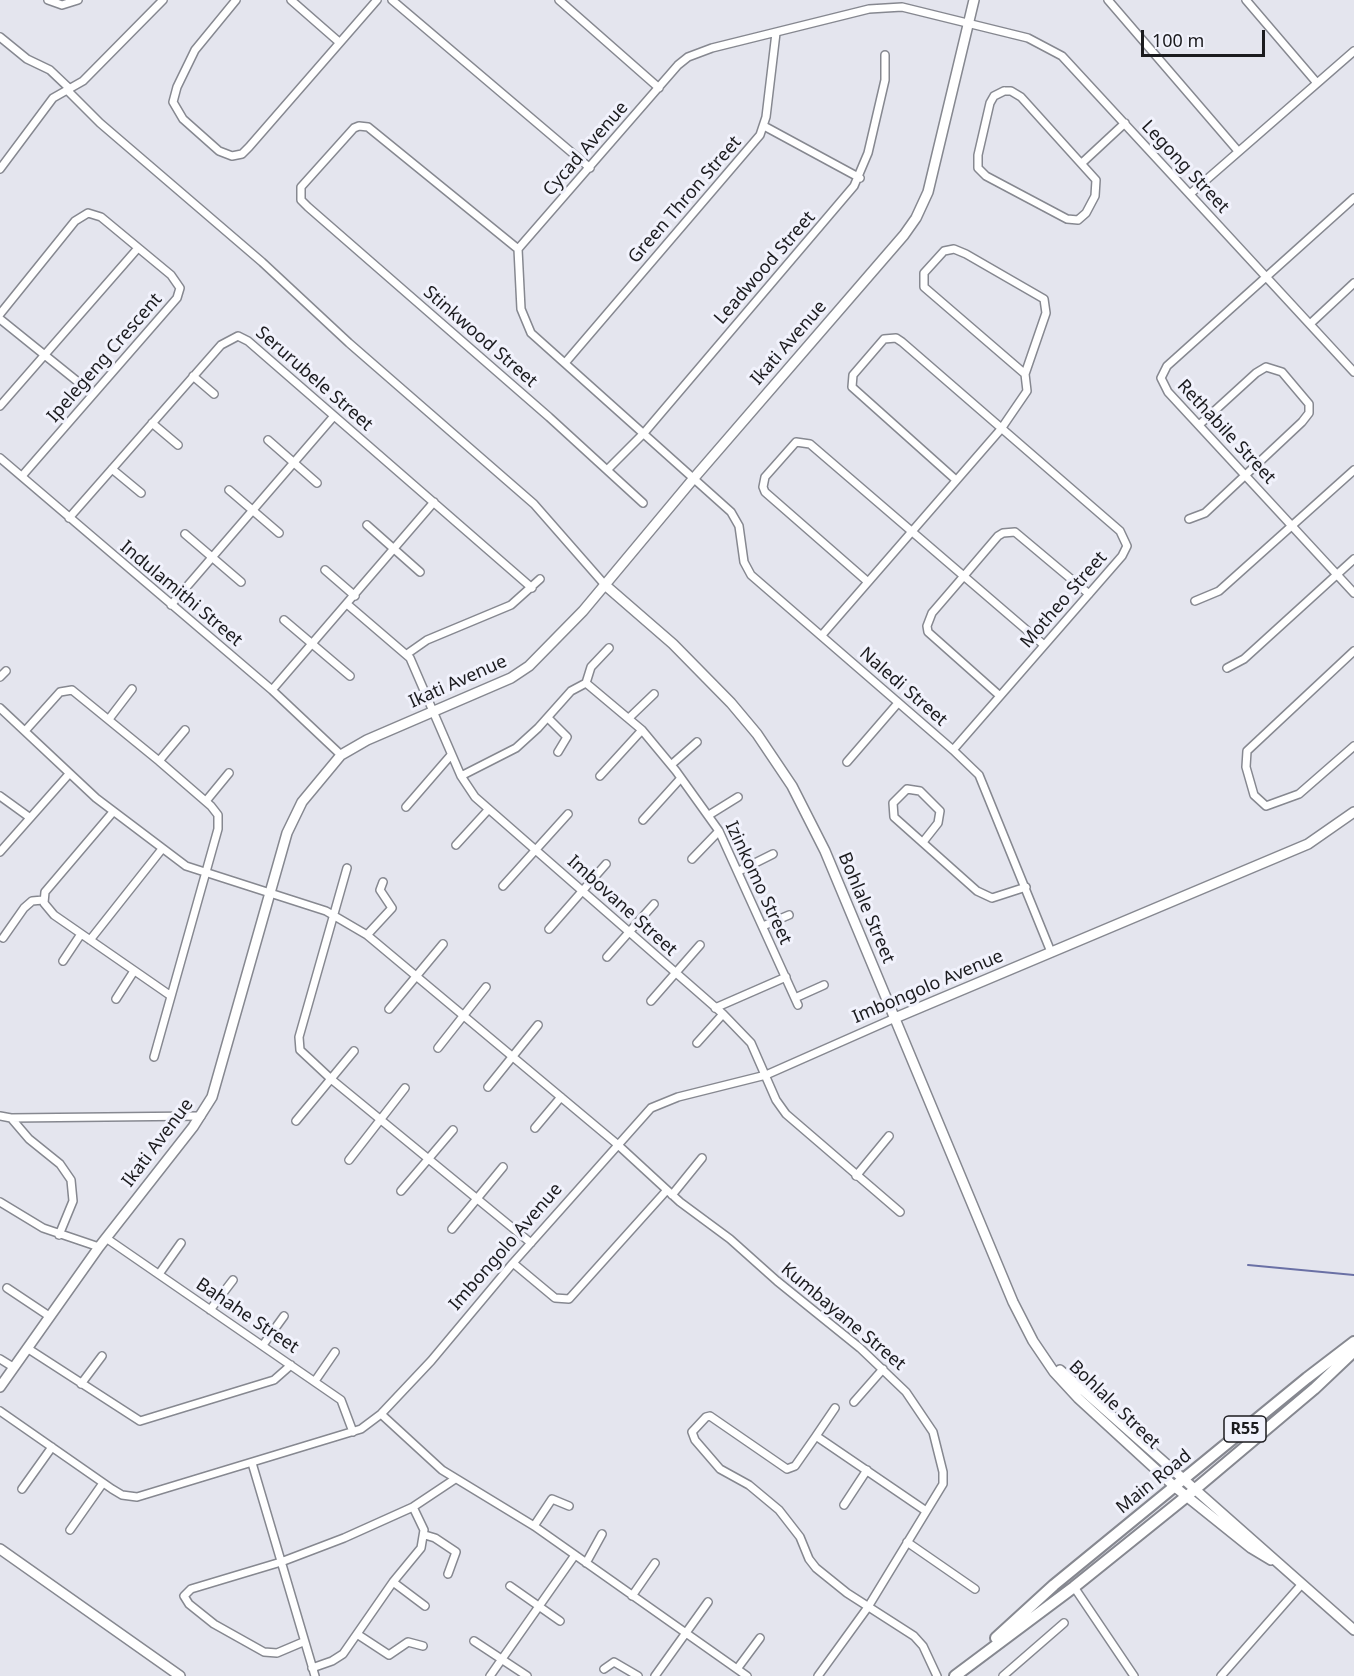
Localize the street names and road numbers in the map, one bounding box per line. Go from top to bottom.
street label: Cycad Avenue [539,97,633,201]
street label: Legong Street [1137,116,1233,218]
street label: Green Thron Street [624,132,746,268]
street label: Leadwood Street [710,207,820,329]
street label: Stinkwood Street [419,282,541,392]
street label: Ipelegeng Crescent [43,289,167,427]
street label: Ikati Avenue [746,296,832,390]
street label: Serurubele Street [251,322,377,436]
street label: Rethabile Street [1172,375,1280,489]
street label: Indulamithi Street [116,537,246,651]
street label: Motheo Street [1016,547,1112,653]
street label: Naledi Street [855,643,951,731]
street label: Ikati Avenue [406,651,510,713]
street label: Izinkomo Street [720,818,796,948]
street label: Bohlale Street [833,849,899,967]
street label: Imbovane Street [563,851,681,961]
street label: Imbongolo Avenue [850,946,1006,1028]
street label: Ikati Avenue [118,1095,198,1191]
street label: Imbongolo Avenue [445,1179,567,1315]
street label: Kumbayane Street [776,1259,910,1375]
street label: Bahahe Street [192,1274,302,1358]
street label: Bohlale Street [1064,1356,1164,1454]
road number: R55 [1224,1416,1266,1442]
street label: Main Road [1112,1445,1196,1519]

